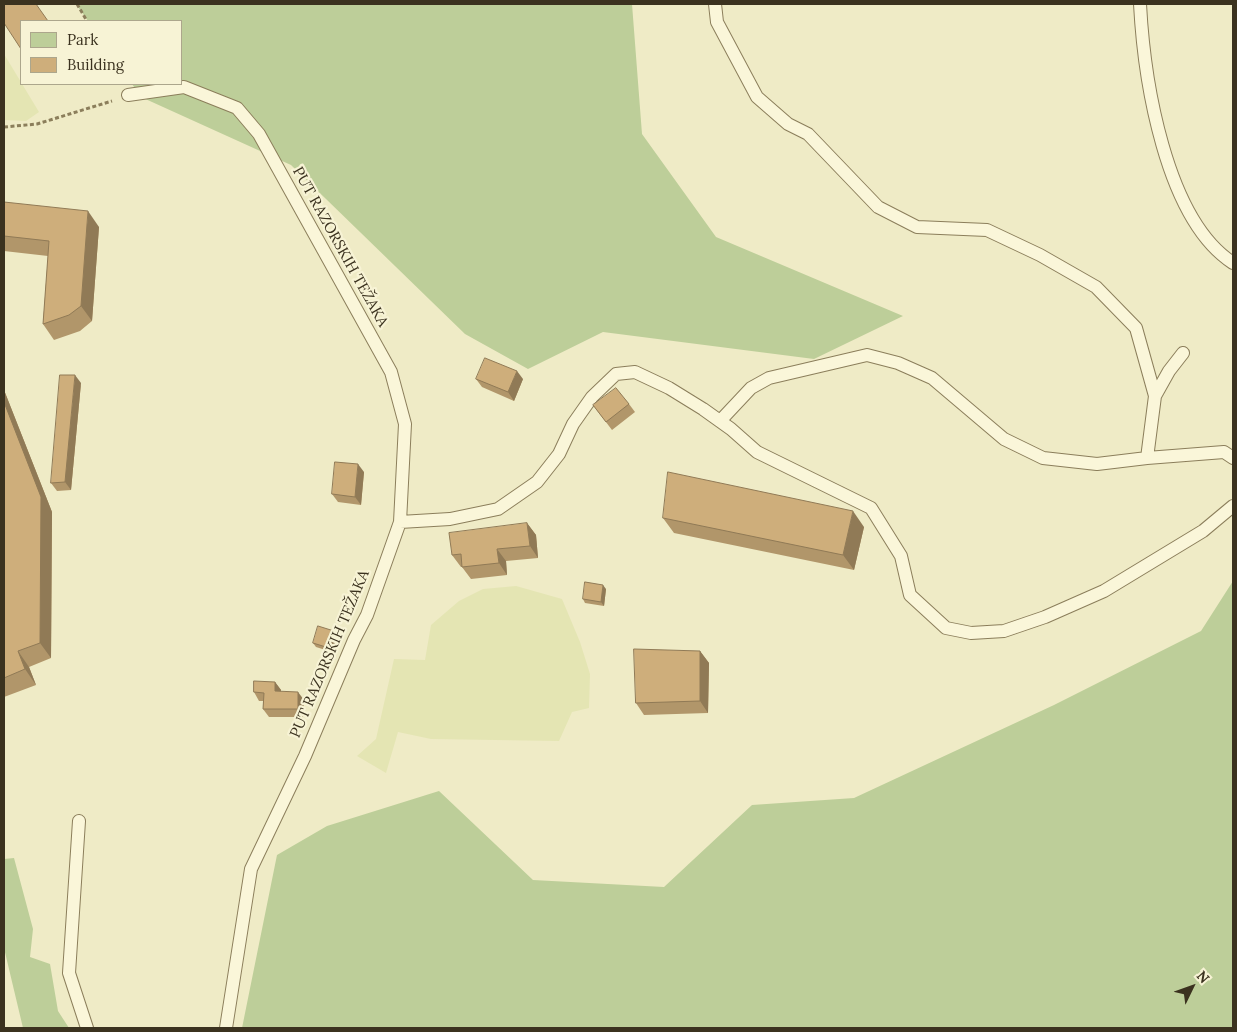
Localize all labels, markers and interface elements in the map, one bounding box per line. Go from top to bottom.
legend [20,20,182,85]
text: Park [67,30,98,49]
text: Building [67,55,124,74]
street label: PUT RAZORSKIH TEŽAKA [288,164,392,330]
street label: PUT RAZORSKIH TEŽAKA [286,567,374,741]
north arrow [1167,962,1217,1012]
text: N [1193,967,1213,987]

